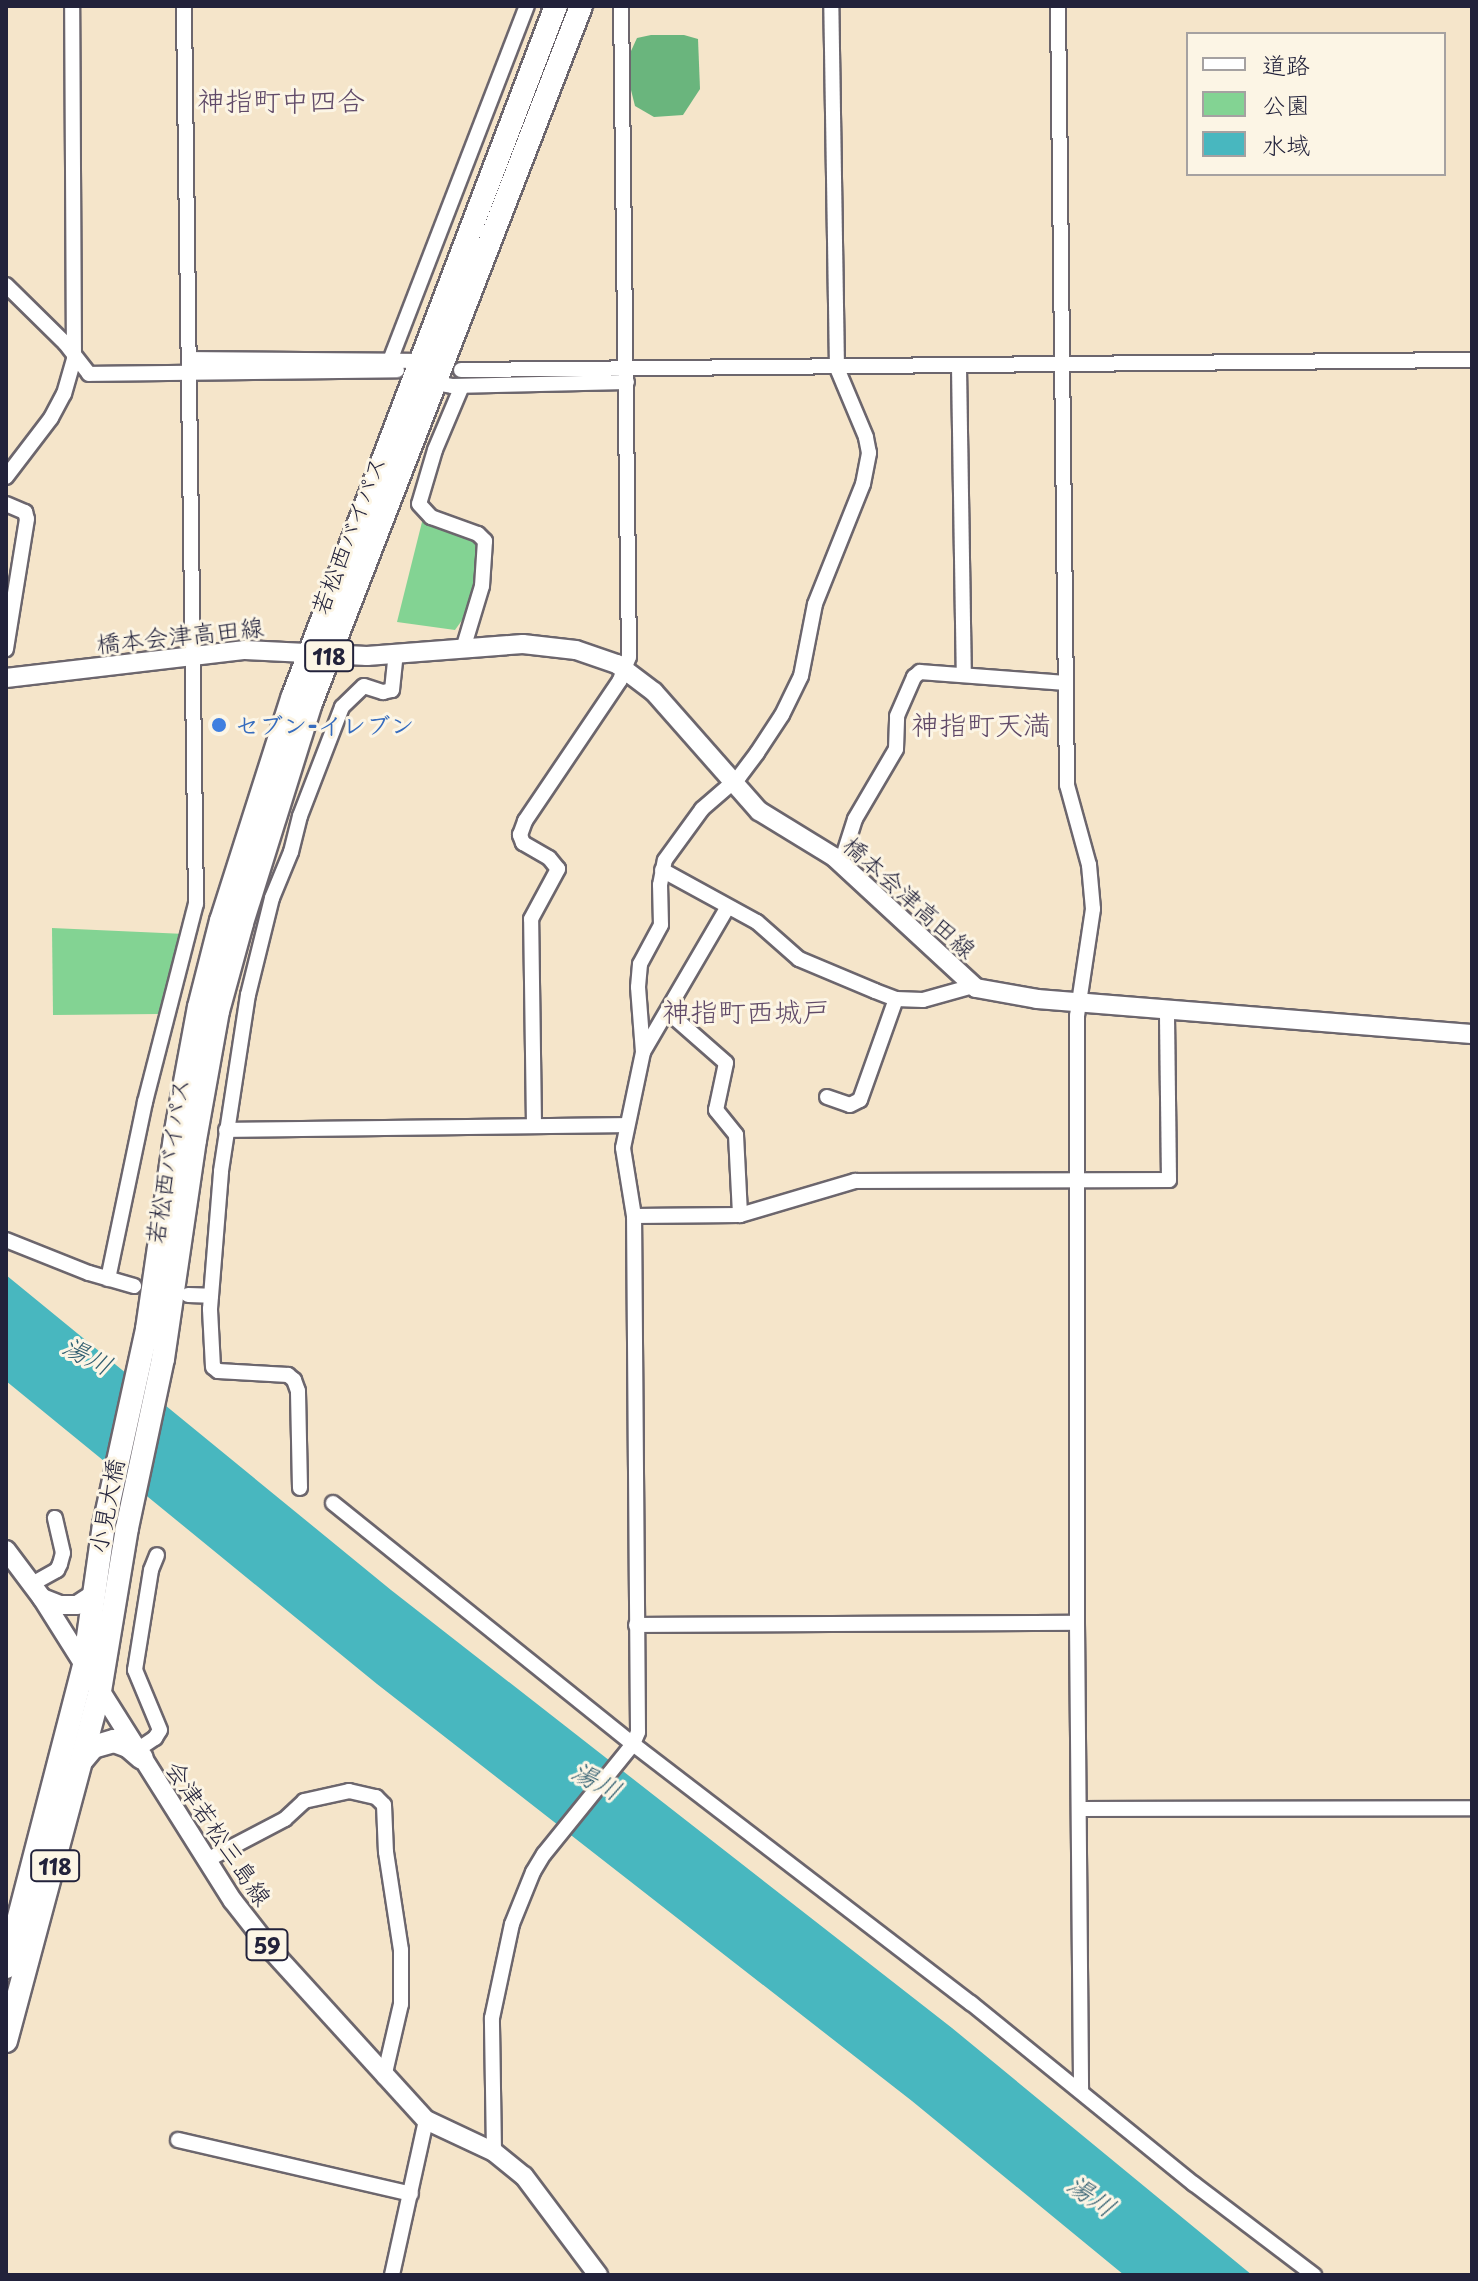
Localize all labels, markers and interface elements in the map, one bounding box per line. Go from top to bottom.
legend [1186,32,1446,176]
text: 道路 [1262,46,1310,82]
district label: 神指町中四合 [197,83,365,117]
text: 公園 [1262,86,1310,122]
text: 水域 [1262,126,1310,162]
street label: 若松西バイパス [304,451,392,619]
street label: 橋本会津高田線 [95,612,265,658]
road number: 118 [303,638,355,674]
district label: 神指町天満 [911,707,1051,741]
place label: セブン-イレブン [235,711,414,739]
marker: セブン-イレブン [210,716,228,734]
street label: 橋本会津高田線 [838,830,982,964]
district label: 神指町西城戸 [662,994,830,1028]
street label: 若松西バイパス [140,1076,194,1246]
water label: 湯川 [58,1329,118,1381]
street label: 小見大橋 [83,1456,129,1556]
water label: 湯川 [567,1754,627,1806]
street label: 会津若松三島線 [160,1755,278,1911]
road number: 118 [29,1848,81,1884]
road number: 59 [245,1927,289,1963]
water label: 湯川 [1062,2167,1122,2223]

